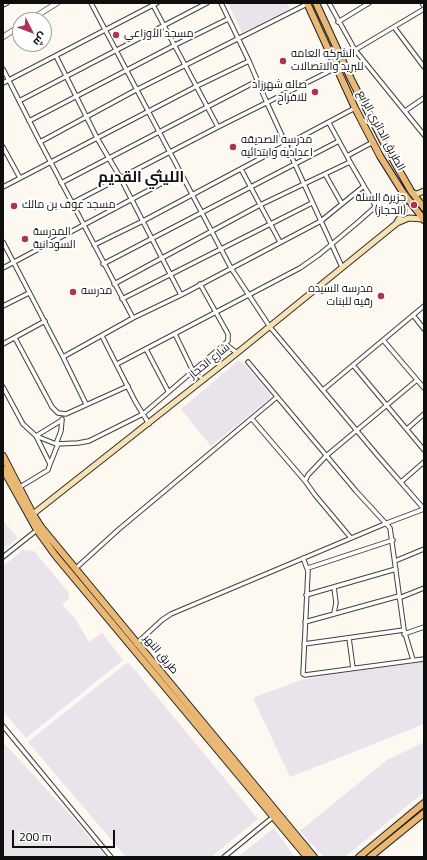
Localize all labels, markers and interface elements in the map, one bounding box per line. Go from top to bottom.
north arrow [12,12,52,52]
text: ش [28,27,52,51]
place label: مسجد الأوزاعي [124,28,194,42]
marker: مسجد الأوزاعي [111,30,121,40]
place label: الشركه العامه للبريد والاتصالات [291,48,363,74]
marker: الشركه العامه للبريد والاتصالات [278,56,288,66]
place label: صاله شهرزاد للافراح [252,79,307,105]
marker: صاله شهرزاد للافراح [310,87,320,97]
street label: الطريق الدائري الرابع [353,89,407,173]
place label: مدرسه الصديقه اعداديه وابتدائيه [241,134,313,160]
marker: مدرسه الصديقه اعداديه وابتدائيه [228,142,238,152]
district label: الليثي القديم [98,170,184,188]
place label: جزيرة السلة (الحجاز) [355,192,406,218]
place label: مسجد عوف بن مالك [22,199,115,213]
marker: جزيرة السلة (الحجاز) [409,200,419,210]
marker: مسجد عوف بن مالك [9,201,19,211]
place label: المدرسة السودانية [33,226,76,252]
marker: المدرسة السودانية [20,234,30,244]
place label: مدرسه السيده رقيه للبنات [308,283,373,309]
place label: مدرسه [81,285,112,299]
marker: مدرسه [68,287,78,297]
marker: مدرسه السيده رقيه للبنات [376,291,386,301]
street label: شارع الحجاز [187,341,233,383]
street label: طريق النهر [140,633,180,677]
scale bar [14,822,117,848]
text: 200 m [19,825,52,848]

